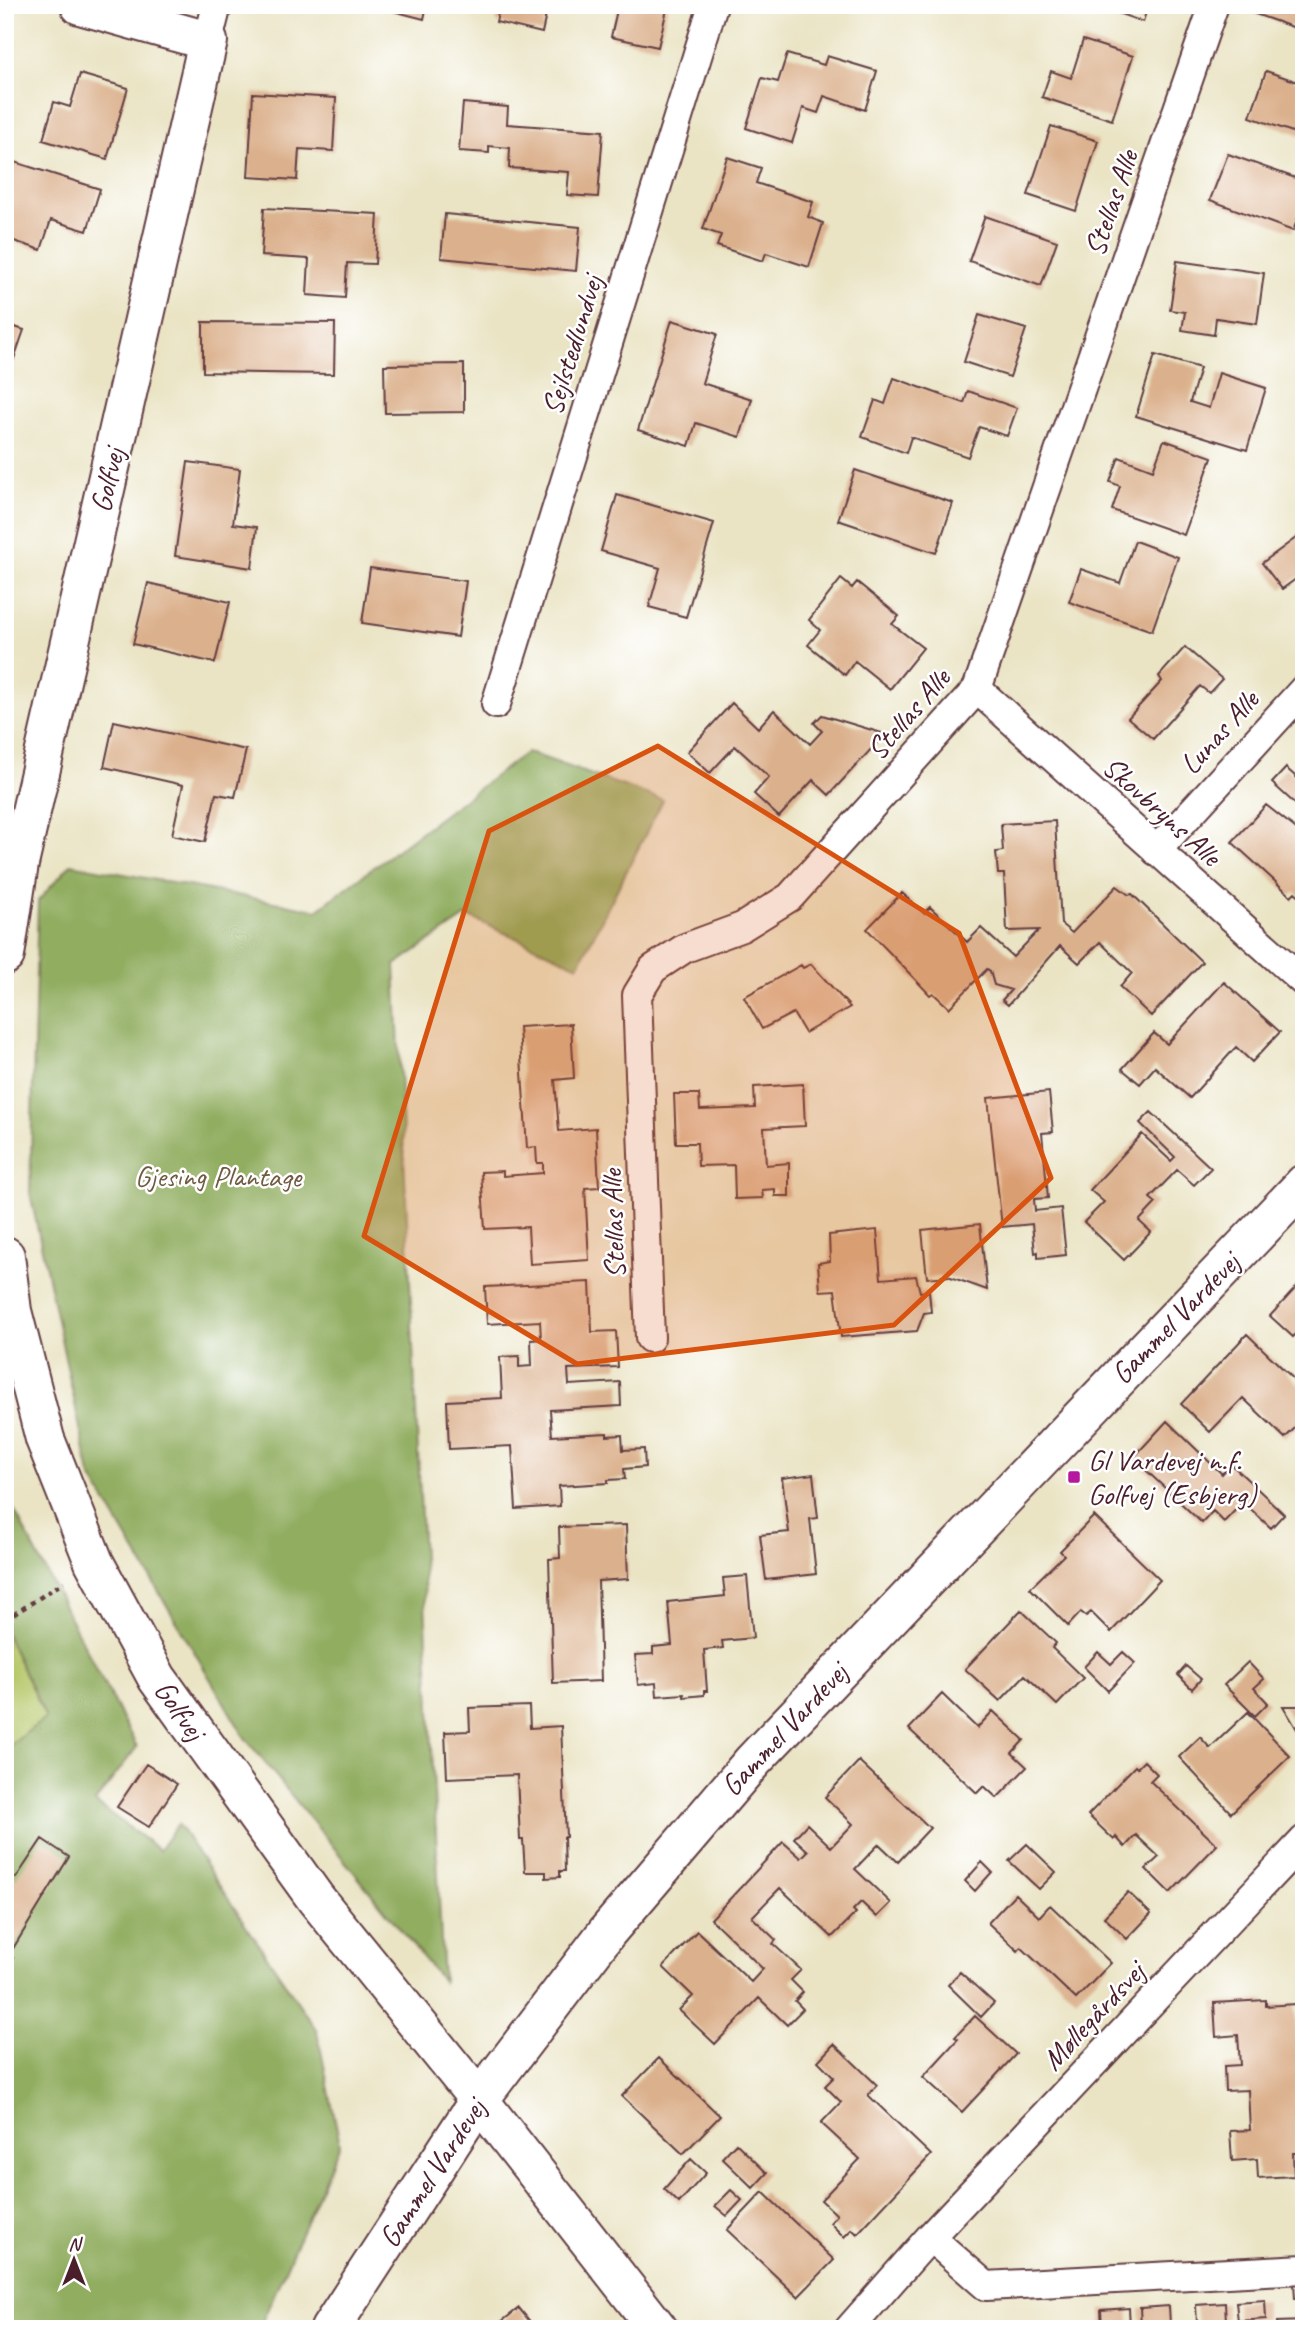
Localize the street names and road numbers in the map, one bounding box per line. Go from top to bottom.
street label: Stellas Alle [1075,143,1148,261]
street label: Sejlstedlundvej [533,268,612,419]
street label: Golfvej [81,441,133,516]
street label: Stellas Alle [858,659,960,768]
street label: Lunas Alle [1171,680,1268,782]
street label: Skovbryns Alle [1095,748,1231,876]
street label: Stellas Alle [592,1166,634,1279]
street label: Gammel Vardevej [1103,1242,1249,1392]
street label: Gammel Vardevej [712,1652,858,1804]
street label: Golfvej [146,1673,216,1750]
street label: Møllegårdsvej [1033,1951,1155,2078]
street label: Gammel Vardevej [370,2089,496,2254]

